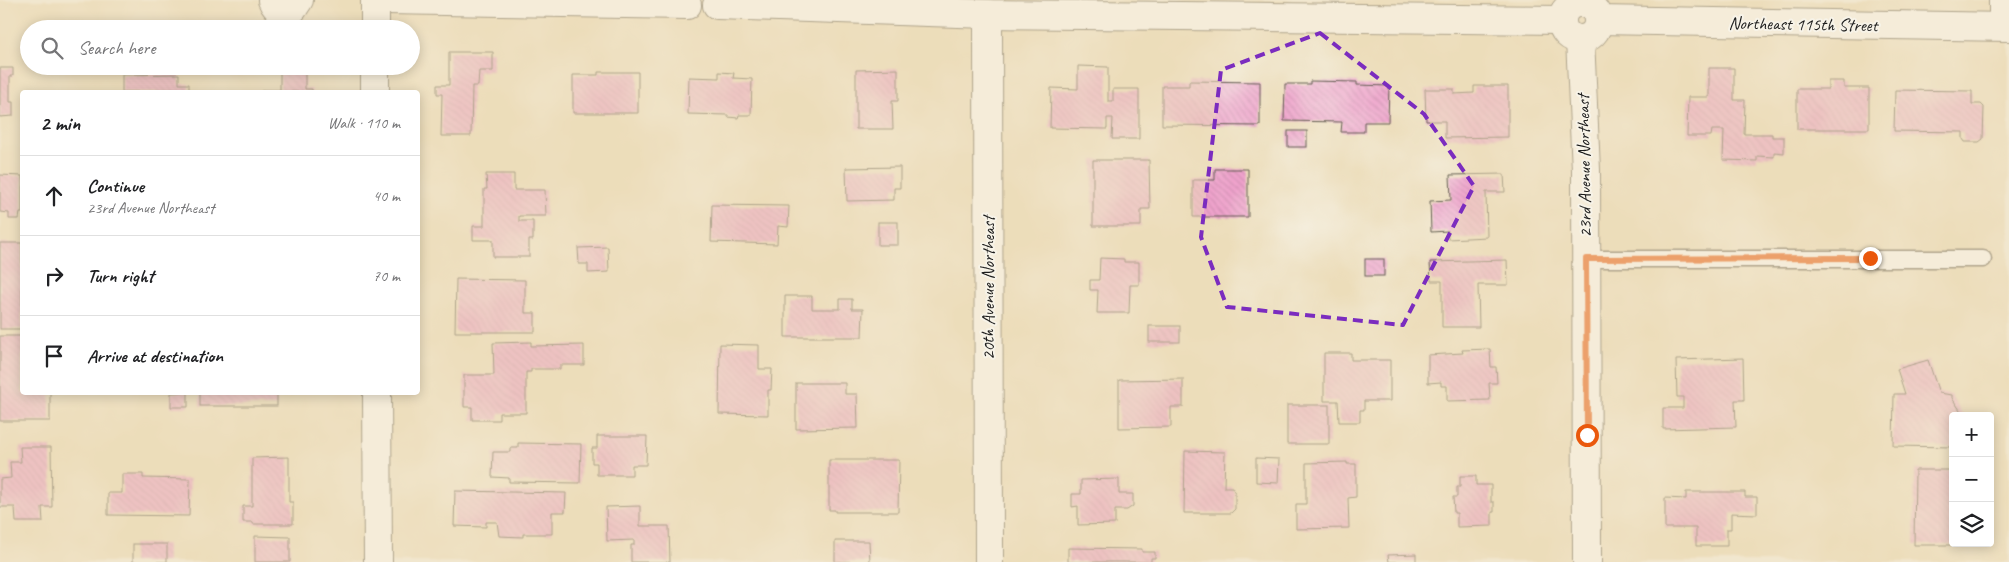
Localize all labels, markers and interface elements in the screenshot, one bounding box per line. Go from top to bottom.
street label: Northeast 115th Street [1728,12,1880,36]
search box [20,20,420,75]
icon: search [38,34,66,62]
text: Search here [78,36,155,60]
street label: 23rd Avenue Northeast [1572,91,1596,238]
text: 2 min [40,110,80,136]
text: Walk · 110 m [328,113,400,133]
text: Continue [87,174,144,198]
icon: ahead [40,182,68,210]
text: 40 m [373,186,400,206]
text: 23rd Avenue Northeast [87,198,214,218]
street label: 20th Avenue Northeast [977,213,999,360]
route end [1859,247,1882,270]
icon: right [40,262,68,290]
text: Turn right [87,264,154,288]
text: 70 m [373,266,400,286]
icon: arrive [40,342,68,370]
text: Arrive at destination [87,344,223,368]
map controls [1949,412,1994,547]
button: + [1949,412,1994,457]
route start [1576,424,1599,447]
button: − [1949,457,1994,502]
button: layers [1949,502,1994,547]

